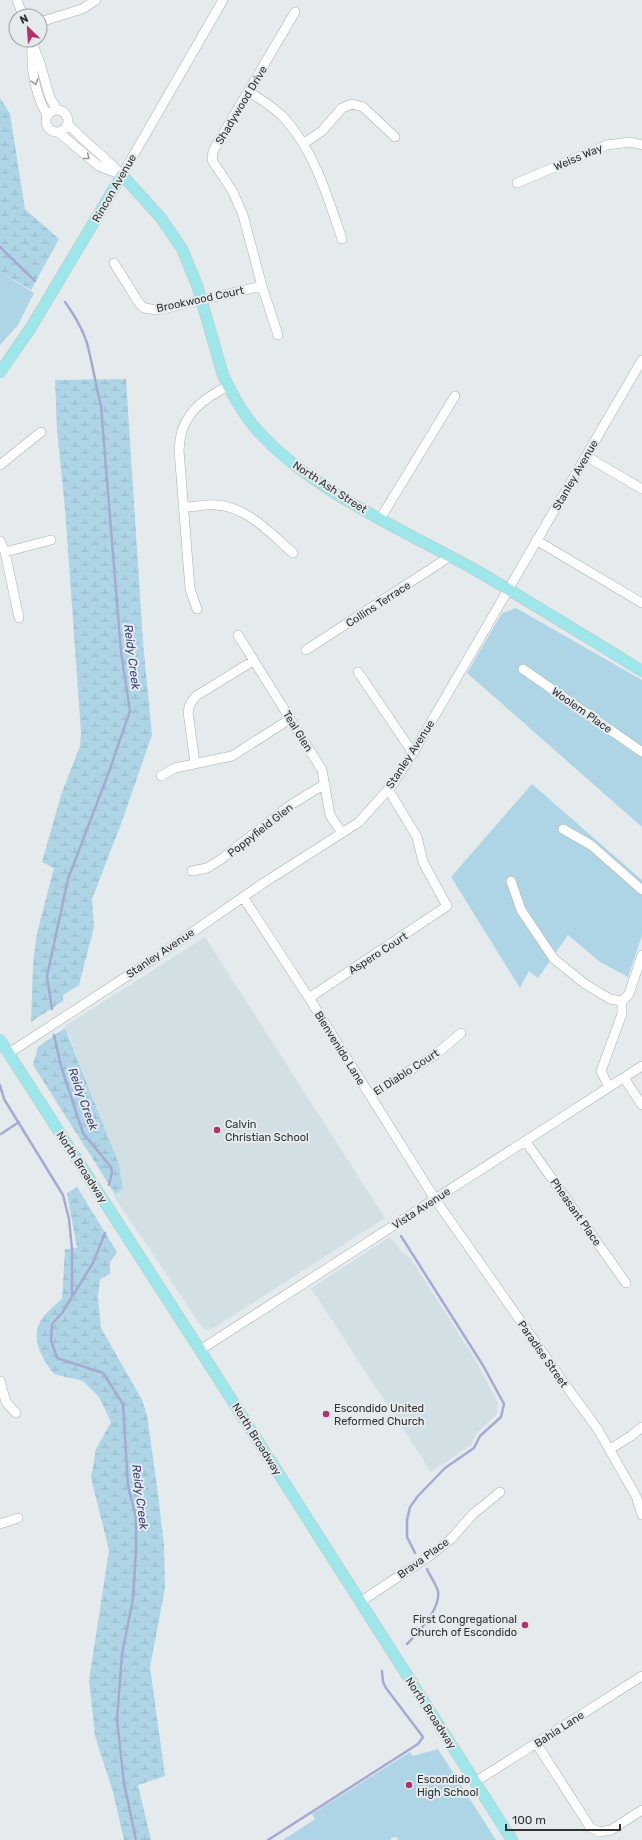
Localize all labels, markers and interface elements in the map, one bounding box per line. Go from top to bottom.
north arrow [8,8,48,48]
text: N [18,12,30,27]
street label: Shadywood Drive [213,64,270,147]
one-way arrow [30,78,39,85]
street label: Weiss Way [552,141,605,174]
street label: Rincon Avenue [90,152,139,225]
one-way arrow [83,153,90,160]
street label: Brookwood Court [155,284,246,315]
street label: Stanley Avenue [550,438,601,513]
street label: North Ash Street [290,459,370,517]
street label: Collins Terrace [344,579,413,630]
water label: Reidy Creek [121,623,143,691]
street label: Woolem Place [549,685,614,736]
street label: Teal Glen [280,708,315,754]
street label: Stanley Avenue [383,718,437,791]
street label: Poppyfield Glen [225,801,296,860]
street label: Stanley Avenue [124,926,197,981]
street label: Aspero Court [346,929,411,977]
street label: Bienvenido Lane [312,1009,368,1088]
street label: El Diablo Court [371,1046,442,1098]
water label: Reidy Creek [65,1066,101,1133]
place label: Calvin Christian School [225,1118,309,1144]
marker: Calvin Christian School [212,1125,222,1135]
street label: North Broadway [54,1129,110,1206]
street label: Pheasant Place [548,1176,604,1248]
street label: Vista Avenue [390,1185,453,1232]
street label: Paradise Street [515,1318,571,1391]
street label: North Broadway [229,1401,284,1478]
place label: Escondido United Reformed Church [334,1402,425,1428]
marker: Escondido United Reformed Church [321,1409,331,1419]
water label: Reidy Creek [129,1463,151,1531]
street label: Brava Place [395,1535,451,1581]
place label: First Congregational Church of Escondido [410,1613,517,1639]
marker: First Congregational Church of Escondido [520,1620,530,1630]
street label: North Broadway [403,1675,459,1752]
street label: Bahia Lane [532,1709,587,1750]
place label: Escondido High School [417,1773,478,1799]
marker: Escondido High School [404,1780,414,1790]
scale bar [506,1806,620,1832]
text: 100 m [512,1813,546,1827]

